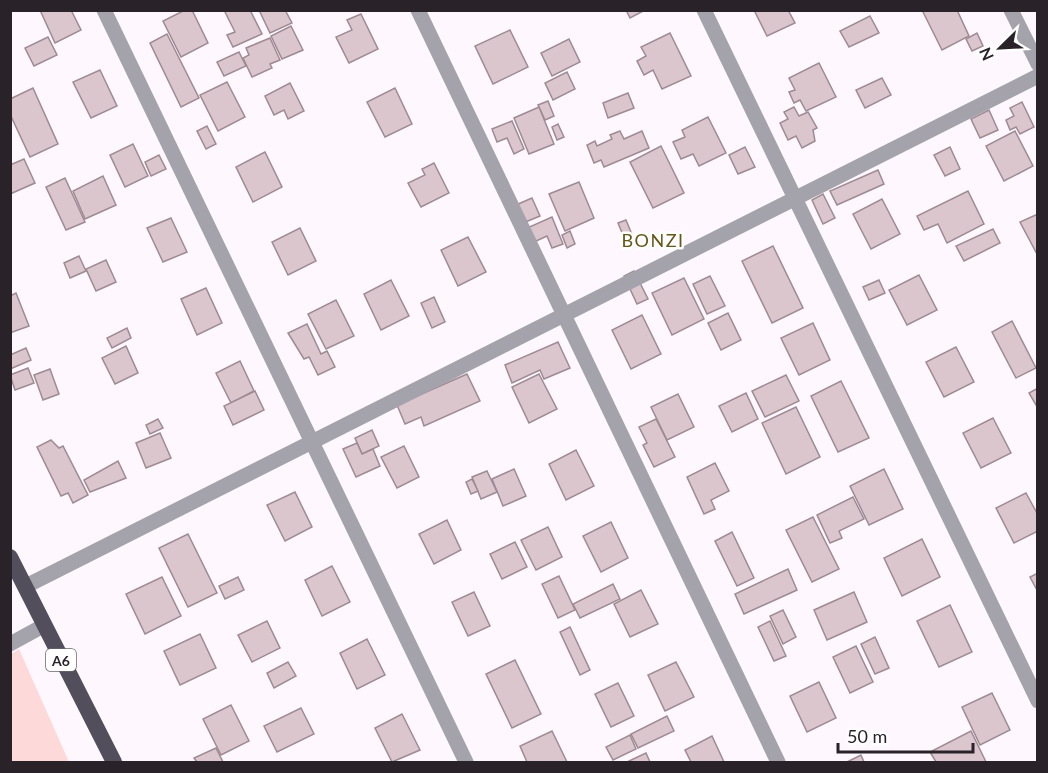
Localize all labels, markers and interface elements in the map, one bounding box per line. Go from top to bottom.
north arrow [970,18,1030,78]
text: N [975,45,997,64]
district label: BONZI [621,229,685,251]
road number: A6 [46,649,76,671]
scale bar [838,716,973,754]
text: 50 m [847,725,887,747]

